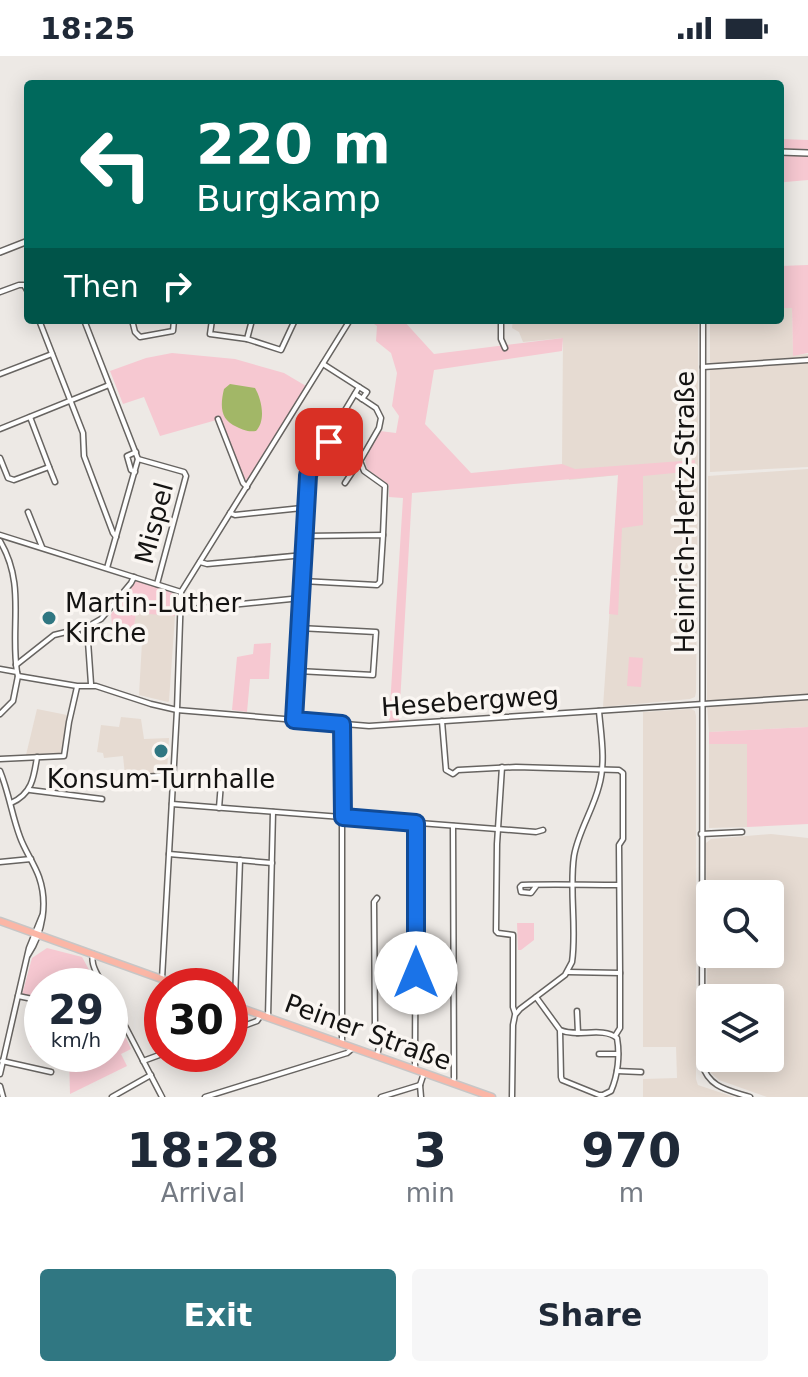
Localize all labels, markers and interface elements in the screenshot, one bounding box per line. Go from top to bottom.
text: 18:25 [40,11,136,46]
text: 220 m [196,111,391,176]
icon: left [64,112,168,216]
text: Burgkamp [196,178,381,219]
icon: right [155,264,199,308]
text: Then [64,269,139,304]
street label: Heinrich-Hertz-Straße [670,371,700,653]
pin [295,408,363,476]
icon: arrive [307,420,351,464]
street label: Mispel [129,479,179,567]
place label: Martin-Luther Kirche [65,588,242,648]
marker: Martin-Luther Kirche [40,609,58,627]
street label: Hesebergweg [380,680,560,722]
marker: Konsum-Turnhalle [152,742,170,760]
place label: Konsum-Turnhalle [47,764,275,794]
map controls [696,880,784,1072]
button: search [696,880,784,968]
position arrow [374,931,458,1015]
speed limit sign: 30 [144,968,248,1072]
button: layers [696,984,784,1072]
text: 29 [48,987,104,1033]
street label: Peiner Straße [281,988,455,1076]
text: km/h [51,1028,101,1052]
text: 18:28 [126,1122,279,1178]
text: 3 [414,1122,447,1178]
text: 970 [581,1122,681,1178]
text: Arrival [161,1178,245,1208]
text: min [406,1178,455,1208]
text: m [619,1178,644,1208]
button: Exit [40,1269,396,1361]
button: Share [412,1269,768,1361]

